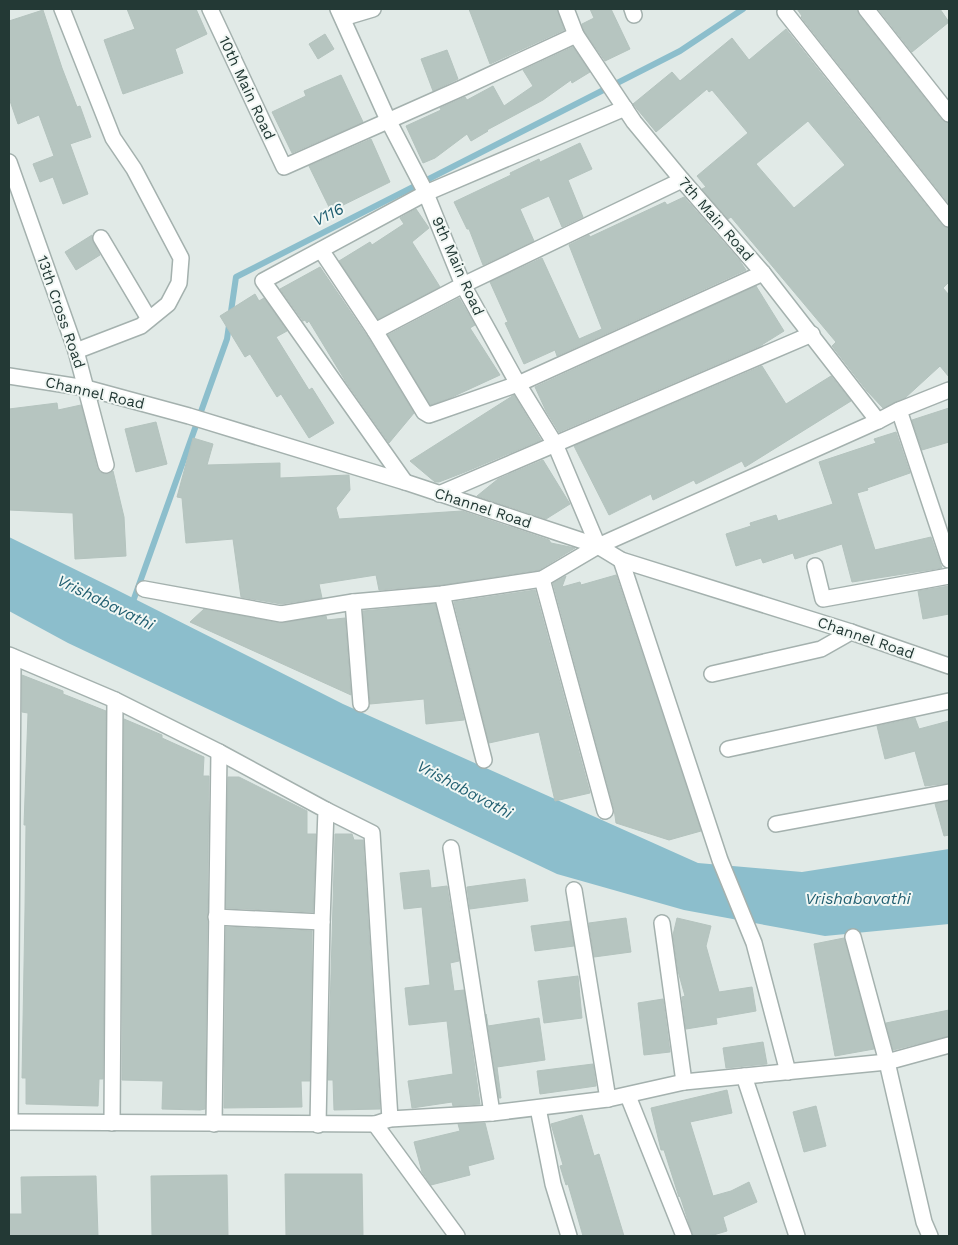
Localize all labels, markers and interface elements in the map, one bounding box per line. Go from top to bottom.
street label: 10th Main Road [215,33,279,143]
street label: 7th Main Road [675,173,757,265]
water label: V116 [310,199,347,230]
street label: 9th Main Road [428,214,488,318]
street label: 13th Cross Road [33,253,89,371]
street label: Channel Road [44,373,146,413]
street label: Channel Road [432,484,534,532]
water label: Vrishabavathi [54,571,158,634]
street label: Channel Road [815,613,917,663]
water label: Vrishabavathi [414,756,516,823]
water label: Vrishabavathi [805,889,912,908]

